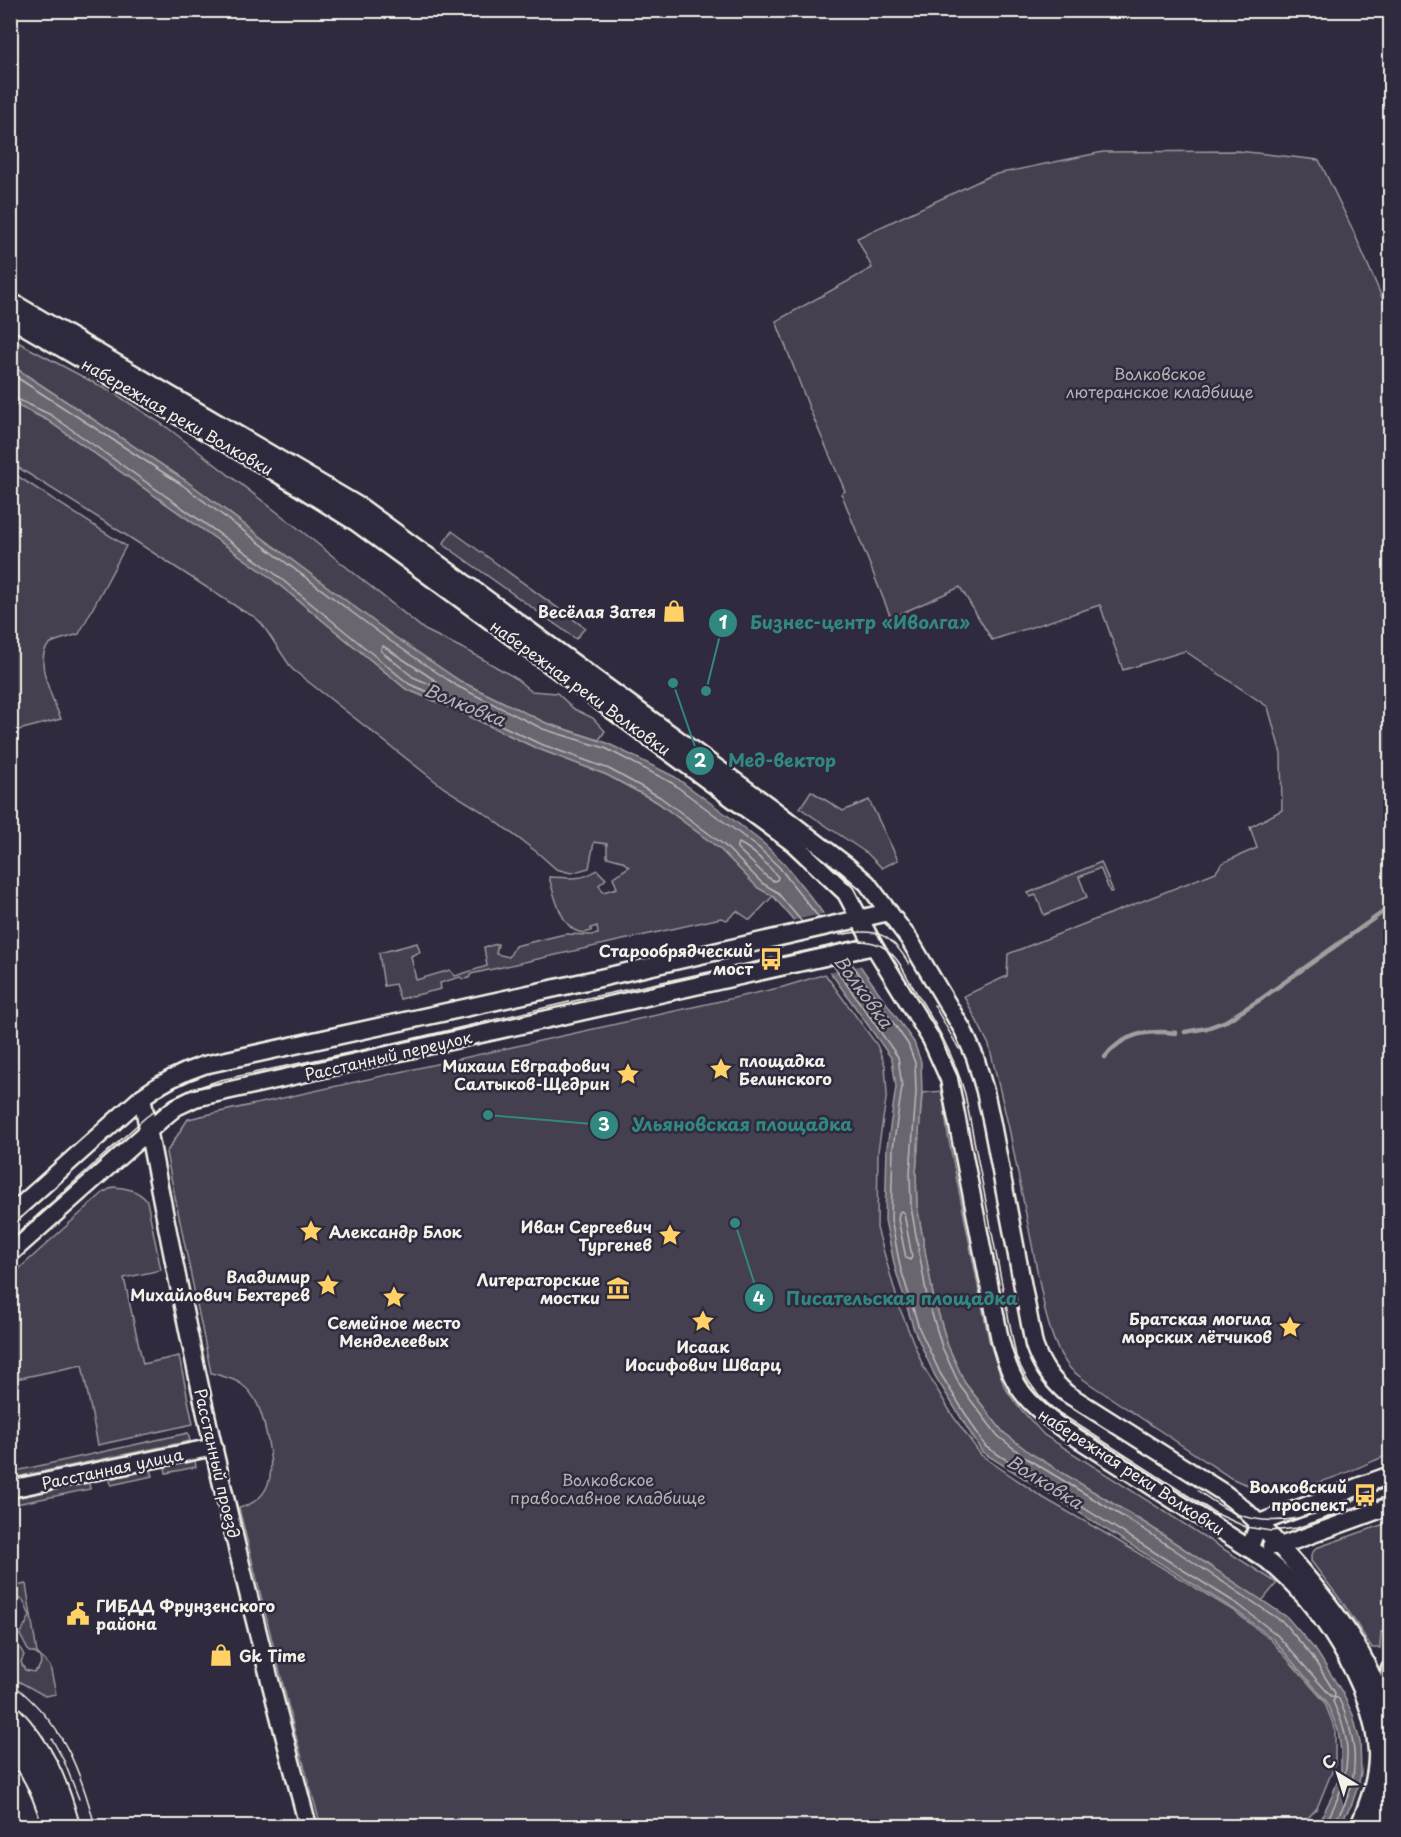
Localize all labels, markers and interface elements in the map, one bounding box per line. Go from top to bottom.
street label: набережная реки Волковки [78,351,278,481]
park label: Волковское лютеранское кладбище [1065,361,1254,403]
shop icon: Весёлая Затея [661,598,687,624]
place label: Весёлая Затея [538,599,656,623]
callout: Бизнес-центр «Иволга» [708,605,982,641]
text: 1 [719,608,728,635]
text: Бизнес-центр «Иволга» [750,608,970,635]
street label: набережная реки Волковки [486,613,676,761]
water label: Волковка [421,676,510,733]
callout: Мед-вектор [685,743,848,779]
text: 2 [694,746,707,773]
text: Мед-вектор [728,746,836,773]
place label: Старообрядческий мост [599,938,754,980]
bus stop icon: Старообрядческий мост [758,946,784,972]
water label: Волковка [828,949,900,1034]
street label: Расстанный переулок [302,1024,475,1086]
place label: площадка Белинского [739,1048,832,1090]
place label: Михаил Евграфович Салтыков-Щедрин [442,1053,610,1095]
place icon: площадка Белинского [708,1056,734,1082]
place icon: Михаил Евграфович Салтыков-Щедрин [615,1061,641,1087]
callout: Ульяновская площадка [589,1107,864,1143]
text: 3 [598,1110,610,1137]
text: Ульяновская площадка [632,1110,852,1137]
place label: Иван Сергеевич Тургенев [521,1214,653,1256]
place icon: Александр Блок [298,1218,324,1244]
place label: Александр Блок [329,1219,463,1243]
place icon: Иван Сергеевич Тургенев [657,1222,683,1248]
place label: Владимир Михайлович Бехтерев [130,1264,310,1306]
place label: Литераторские мостки [477,1267,600,1309]
place icon: Владимир Михайлович Бехтерев [315,1272,341,1298]
museum icon: Литераторские мостки [605,1275,631,1301]
callout: Писательская площадка [744,1280,1031,1316]
place icon: Семейное место Менделеевых [381,1284,407,1310]
text: 4 [753,1284,765,1311]
text: Писательская площадка [786,1284,1018,1311]
place label: Братская могила морских лётчиков [1122,1306,1273,1348]
place icon: Исаак Иосифович Шварц [690,1308,716,1334]
place label: Семейное место Менделеевых [327,1310,461,1352]
place icon: Братская могила морских лётчиков [1277,1314,1303,1340]
place label: Исаак Иосифович Шварц [625,1334,781,1376]
street label: Расстанный проезд [189,1386,247,1540]
street label: набережная реки Волковки [1034,1402,1230,1540]
street label: Расстанная улица [39,1441,185,1495]
water label: Волковка [1002,1447,1089,1515]
park label: Волковское православное кладбище [510,1467,706,1509]
place label: Волковский проспект [1249,1474,1348,1516]
bus stop icon: Волковский проспект [1352,1482,1378,1508]
place label: ГИБДД Фрунзенского района [96,1593,276,1635]
public building icon: ГИБДД Фрунзенского района [65,1601,91,1627]
shop icon: Gk Time [208,1642,234,1668]
place label: Gk Time [239,1643,306,1667]
north arrow [1308,1744,1368,1804]
text: С [1316,1748,1340,1775]

